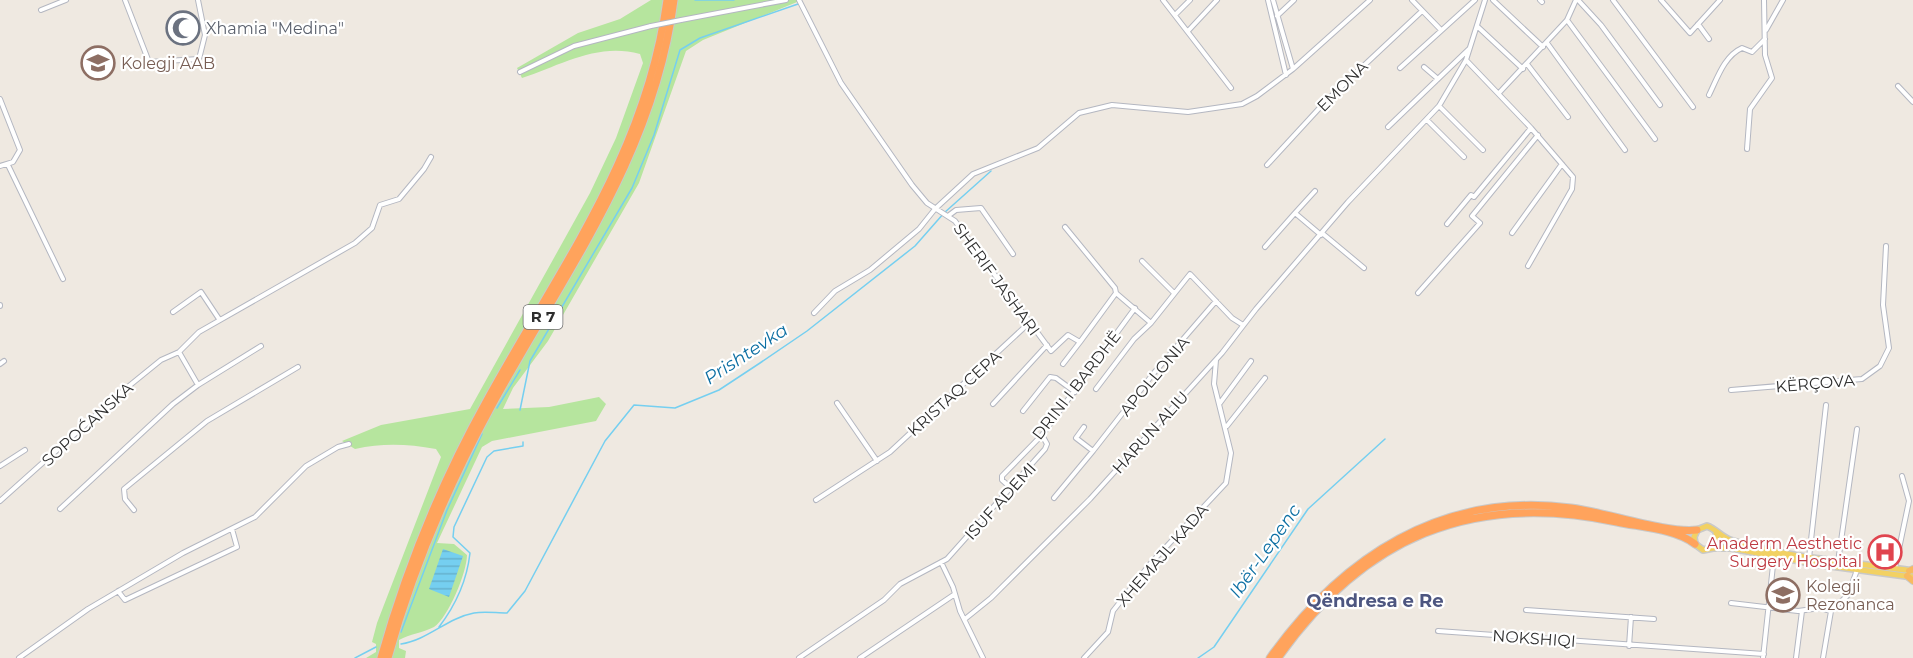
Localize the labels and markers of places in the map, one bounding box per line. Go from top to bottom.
mosque icon: Xhamia "Medina" [165,10,201,46]
place label: Xhamia "Medina" [206,19,344,38]
school or university icon: Kolegji AAB [80,45,116,81]
place label: Kolegji AAB [121,54,215,73]
place label: Anaderm Aesthetic Surgery Hospital [1707,534,1862,571]
hospital icon: Anaderm Aesthetic Surgery Hospital [1867,534,1903,570]
school or university icon: Kolegji Rezonanca [1765,577,1801,613]
place label: Kolegji Rezonanca [1806,577,1895,614]

